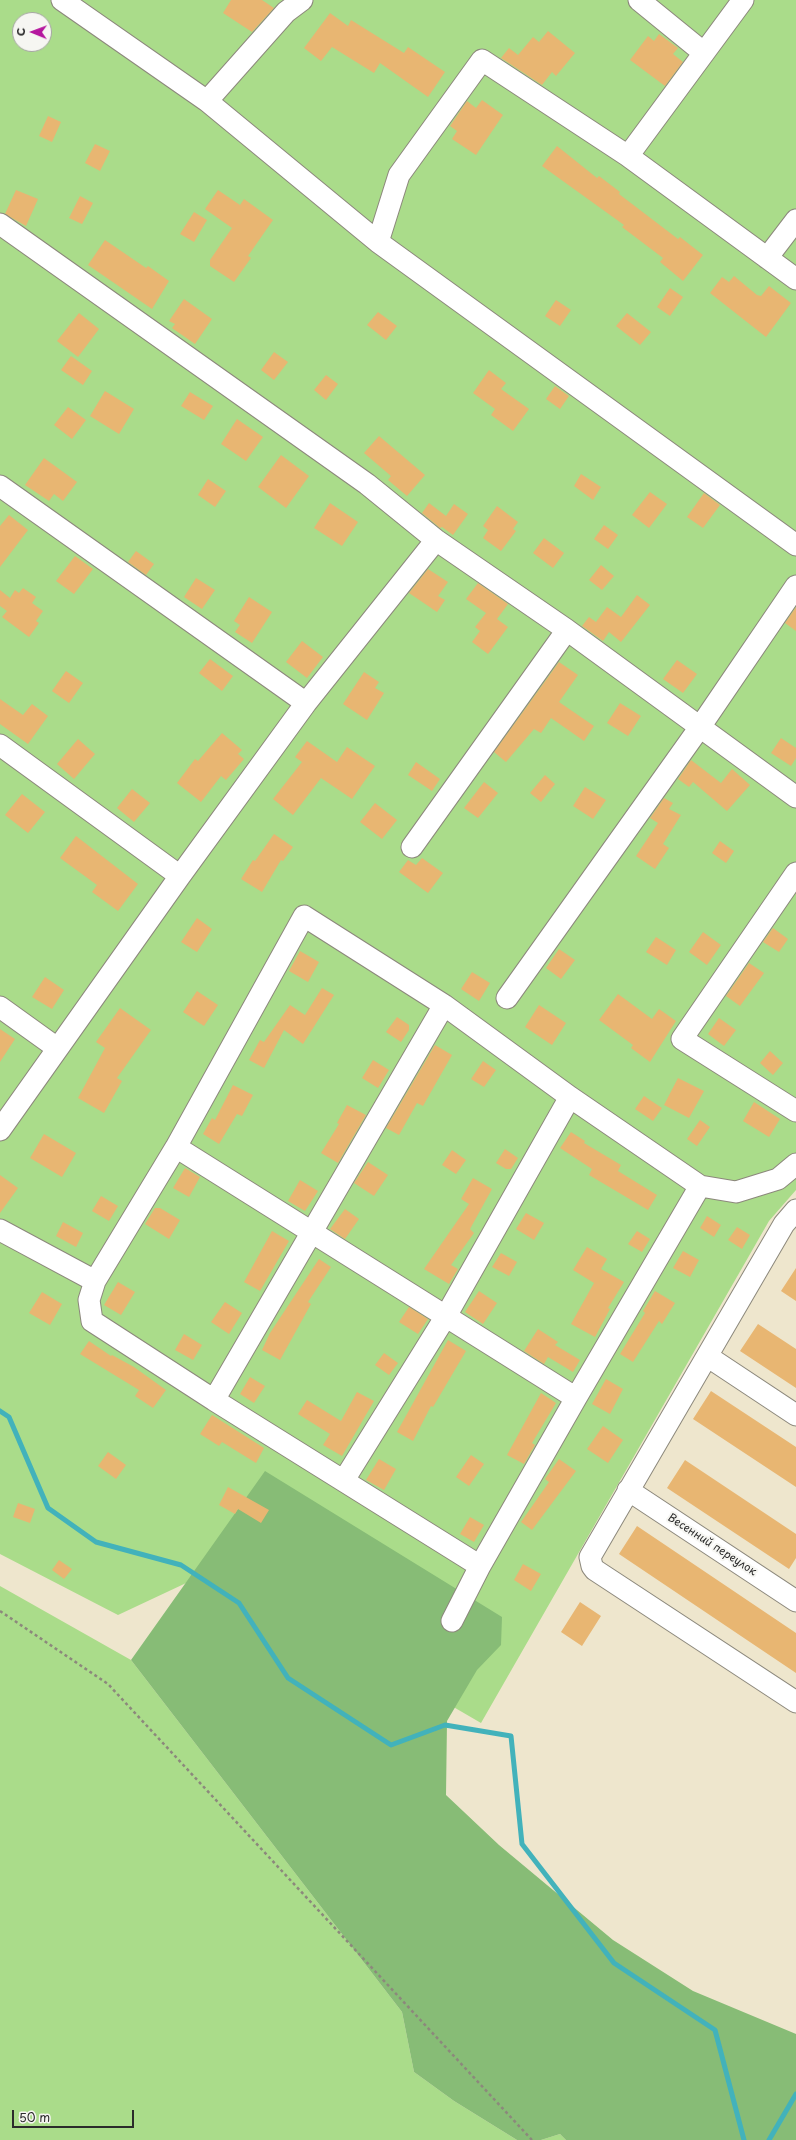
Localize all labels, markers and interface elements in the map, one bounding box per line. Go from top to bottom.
north arrow [12,12,52,52]
text: С [12,28,29,36]
street label: Весенний переулок [665,1511,759,1579]
scale bar [14,2102,136,2128]
text: 50 m [19,2108,50,2126]

